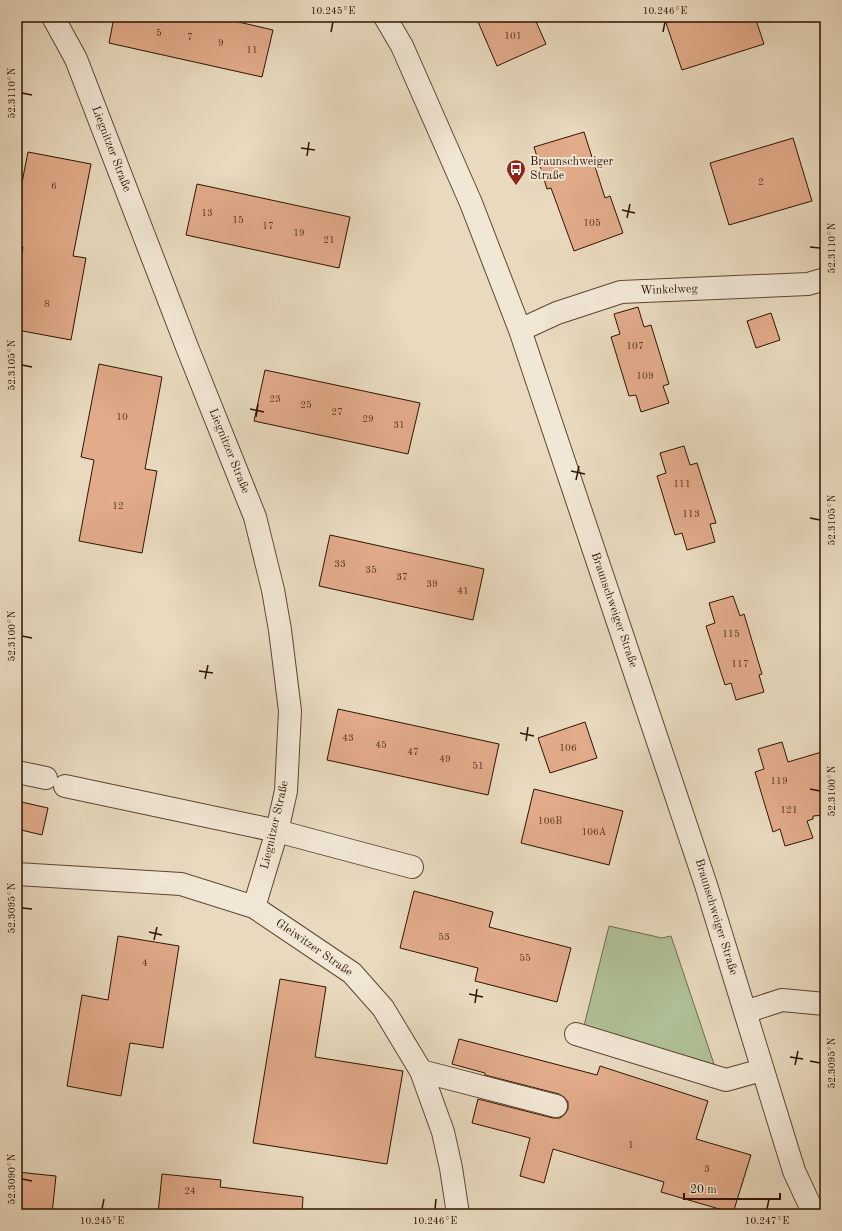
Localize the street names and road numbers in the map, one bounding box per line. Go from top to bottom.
street label: Liegnitzer Straße [89,105,133,194]
street label: Winkelweg [640,283,699,297]
street label: Liegnitzer Straße [206,407,252,496]
street label: Braunschweiger Straße [589,551,640,670]
street label: Liegnitzer Straße [259,779,291,870]
street label: Braunschweiger Straße [693,857,740,977]
street label: Gleiwitzer Straße [273,917,355,979]

